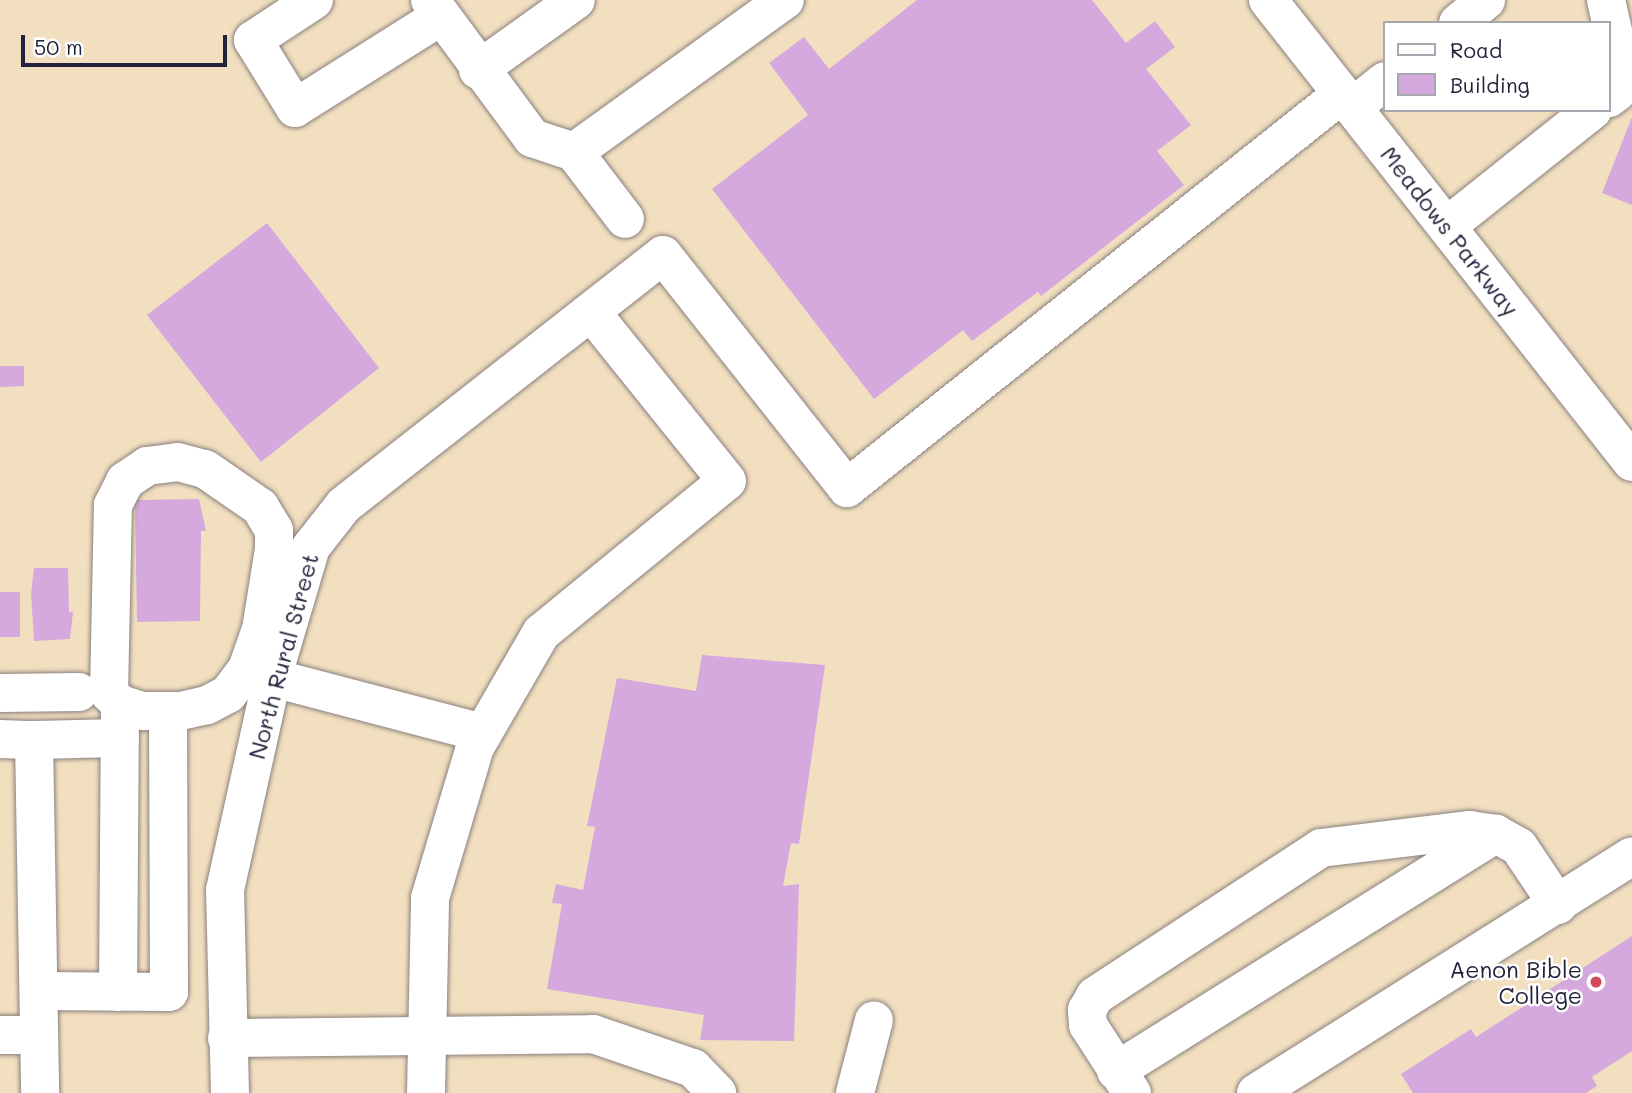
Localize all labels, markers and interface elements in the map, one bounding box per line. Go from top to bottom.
scale bar [24,21,231,65]
legend [1384,21,1611,112]
text: 50 m [34,33,83,60]
text: Road [1450,36,1502,63]
text: Building [1450,71,1530,98]
street label: Meadows Parkway [1375,141,1525,321]
street label: North Rural Street [242,550,324,762]
place label: Aenon Bible College [1449,955,1582,1009]
marker: Aenon Bible College [1588,974,1604,990]

